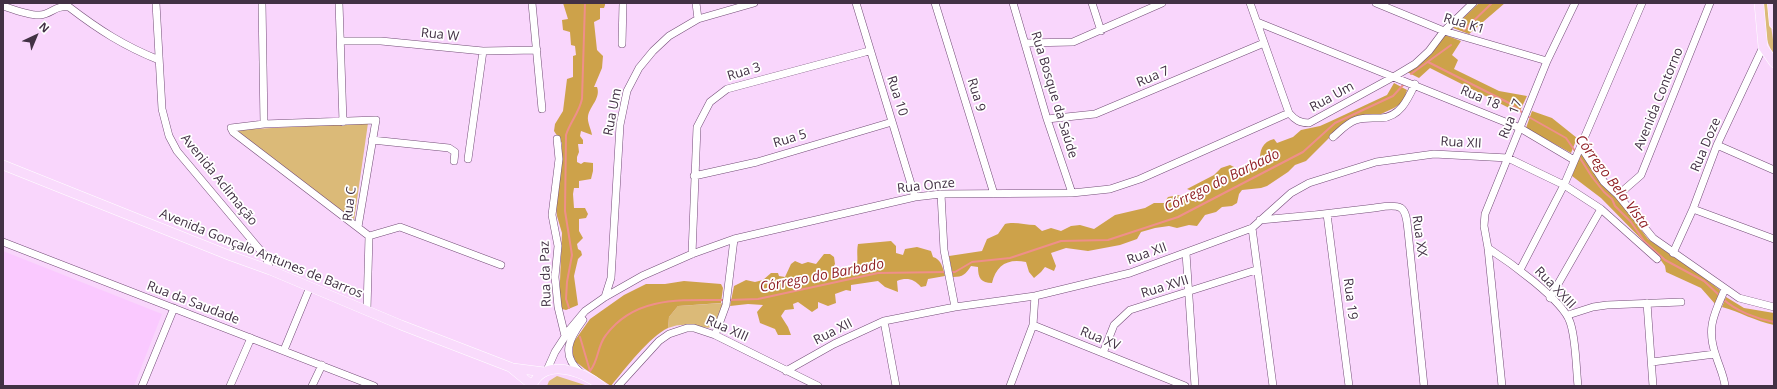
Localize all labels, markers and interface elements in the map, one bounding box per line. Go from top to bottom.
street label: Rua K1 [1442,10,1486,38]
north arrow [16,16,56,56]
text: N [36,18,53,36]
street label: Rua W [420,25,460,45]
street label: Rua Bosque da Saúde [1027,30,1081,160]
street label: Avenida Contorno [1631,45,1687,153]
street label: Rua 3 [725,60,763,84]
street label: Rua 7 [1134,63,1172,91]
street label: Rua 10 [883,74,911,118]
street label: Rua 9 [964,76,988,114]
street label: Rua Um [1307,79,1357,115]
street label: Rua 18 [1458,83,1502,113]
street label: Rua Um [601,87,625,137]
street label: Rua 17 [1496,97,1526,141]
street label: Rua Doze [1688,116,1724,174]
street label: Rua 5 [771,127,809,151]
street label: Avenida Aclimação [177,131,261,229]
water label: Córrego Bela Vista [1571,132,1653,232]
street label: Rua XII [1440,134,1482,152]
water label: Córrego do Barbado [1162,146,1282,216]
street label: Rua Onze [896,175,956,197]
street label: Rua C [340,186,360,222]
street label: Avenida Gonçalo Antunes de Barros [157,206,365,302]
street label: Rua XX [1408,214,1430,258]
street label: Rua XII [1125,240,1169,268]
street label: Rua da Paz [537,241,555,307]
water label: Córrego do Barbado [758,256,886,296]
street label: Rua XXIII [1531,264,1579,312]
street label: Rua XVII [1139,272,1191,302]
street label: Rua 19 [1340,277,1360,321]
street label: Rua da Saudade [145,278,241,328]
street label: Rua XIII [703,313,751,345]
street label: Rua XII [811,316,855,348]
street label: Rua XV [1078,324,1122,354]

